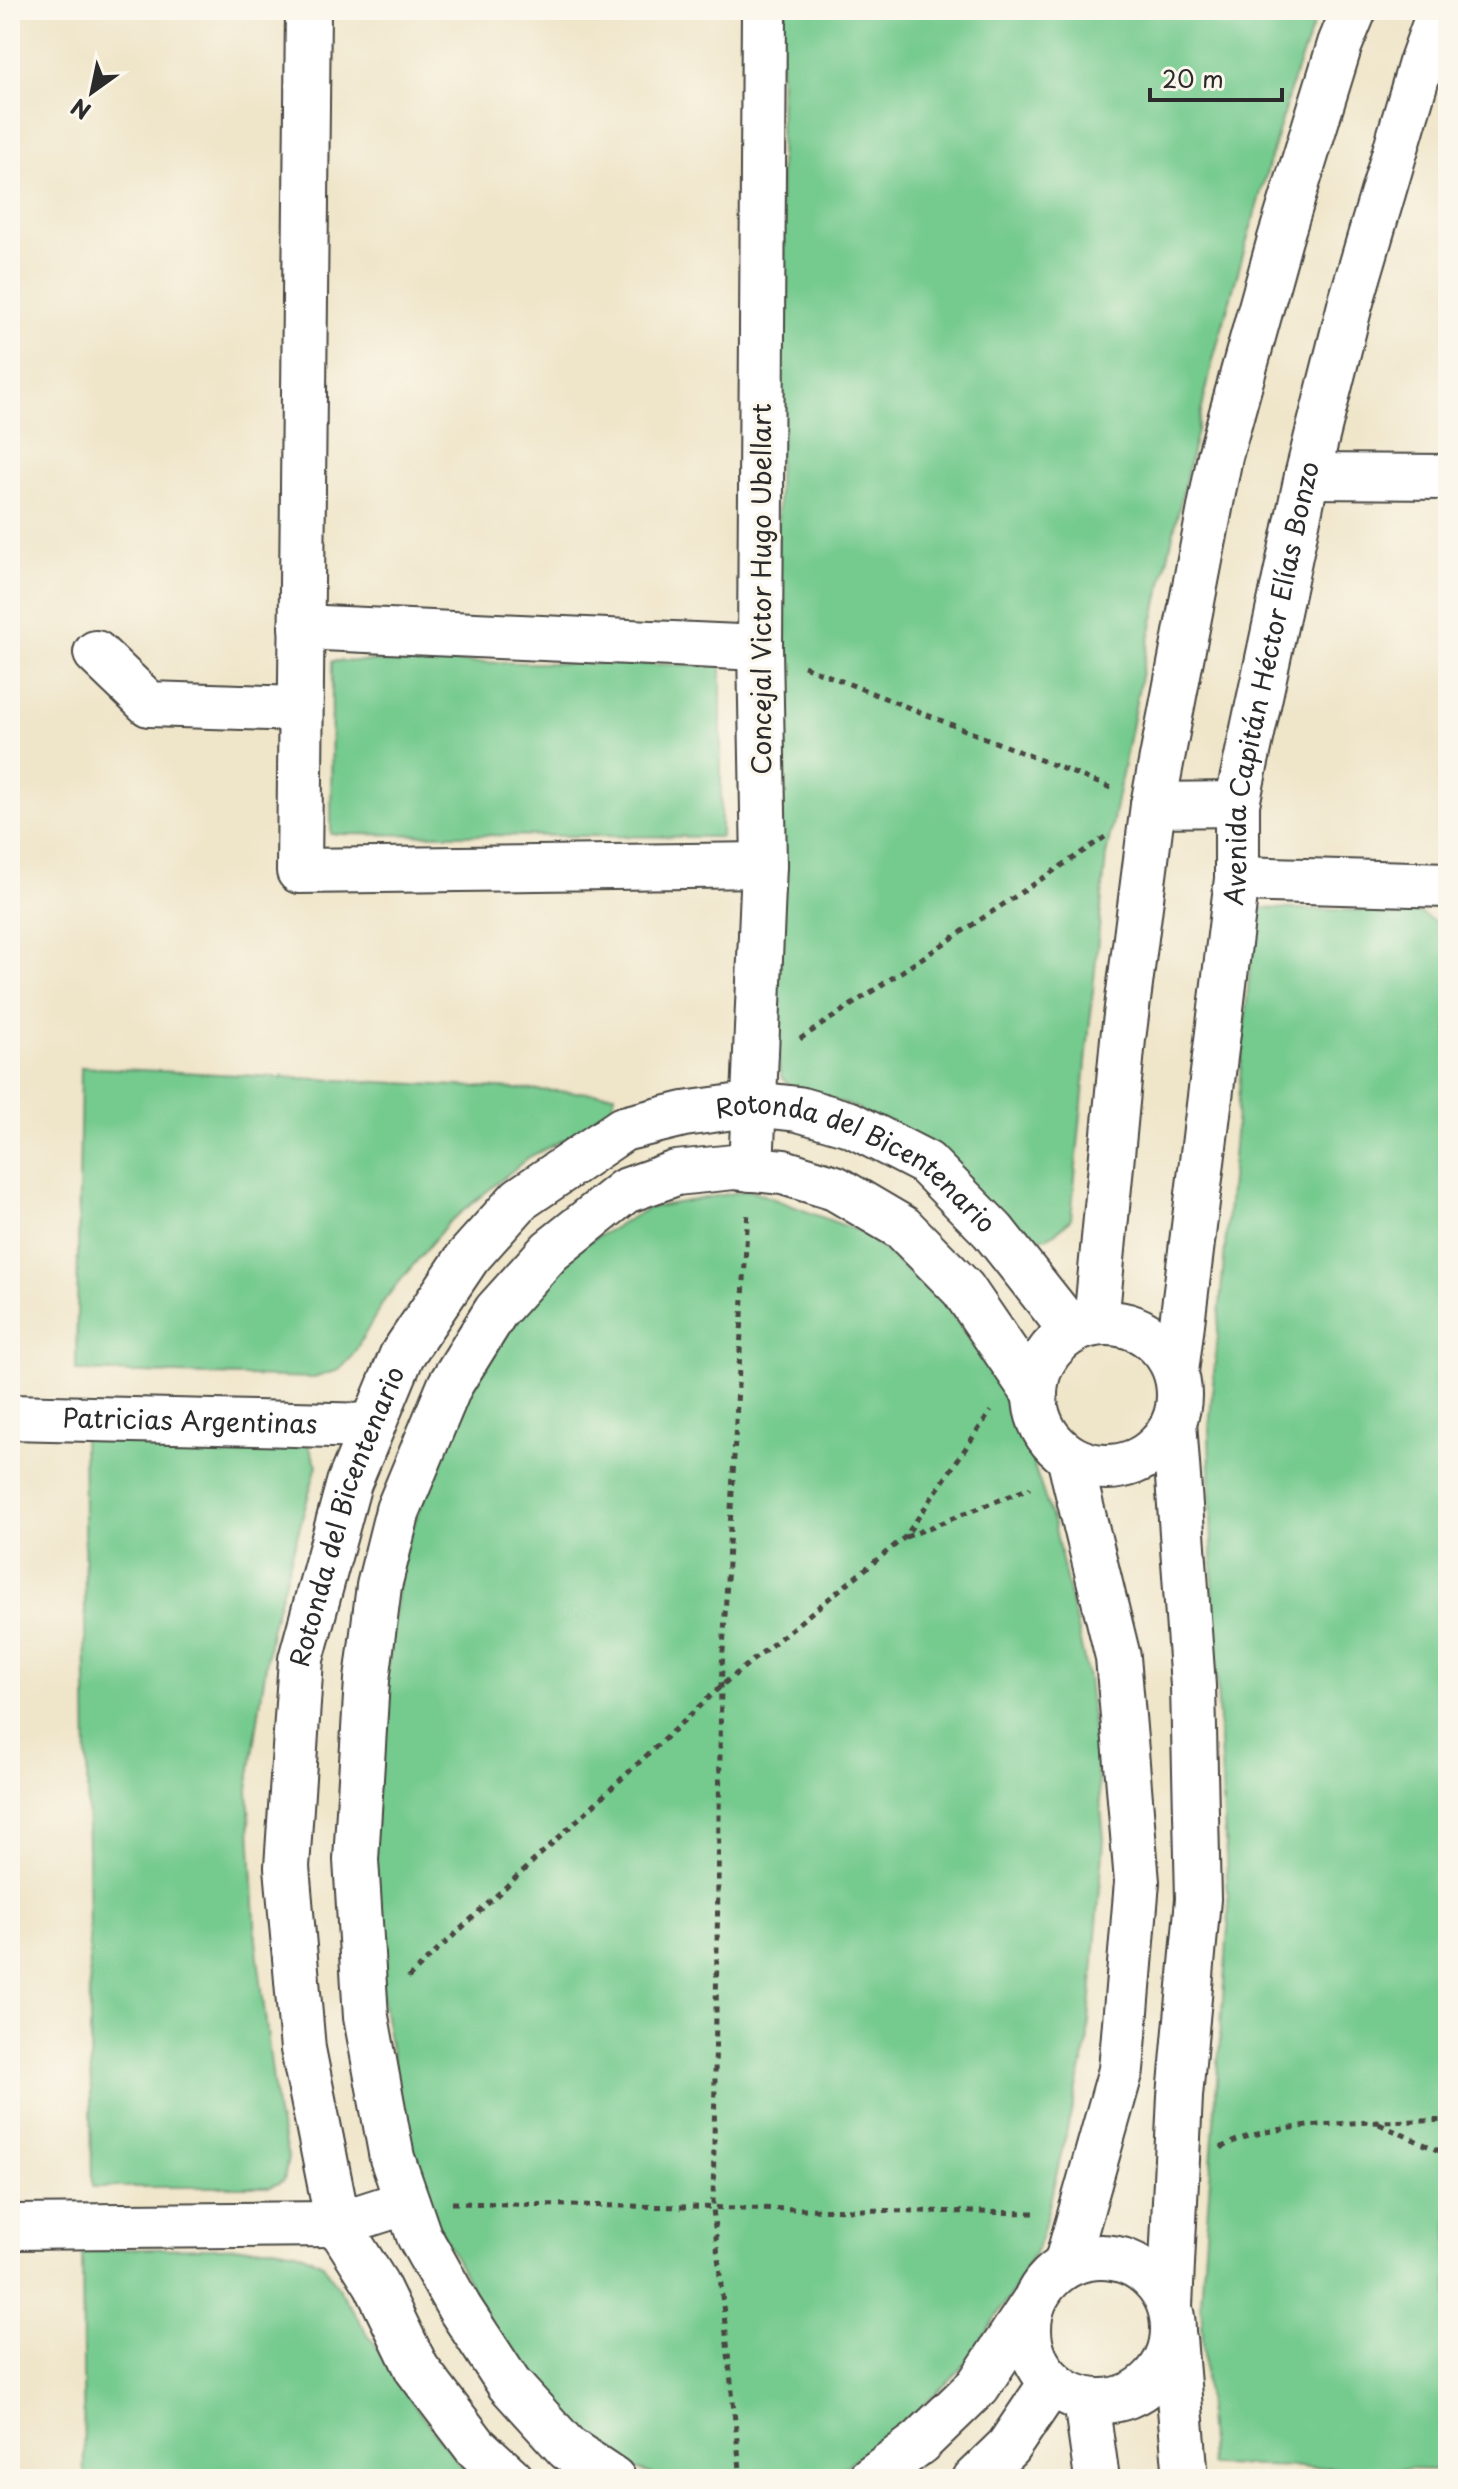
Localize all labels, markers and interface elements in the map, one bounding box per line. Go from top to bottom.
north arrow [52,52,132,132]
scale bar [1150,52,1282,102]
text: 20 m [1162,60,1224,96]
text: N [64,91,97,129]
street label: Concejal Victor Hugo Ubellart [741,403,780,775]
street label: Avenida Capitán Héctor Elías Bonzo [1213,457,1328,907]
street label: Rotonda del Bicentenario [713,1083,1006,1241]
street label: Rotonda del Bicentenario [279,1360,413,1671]
street label: Patricias Argentinas [62,1397,318,1443]

